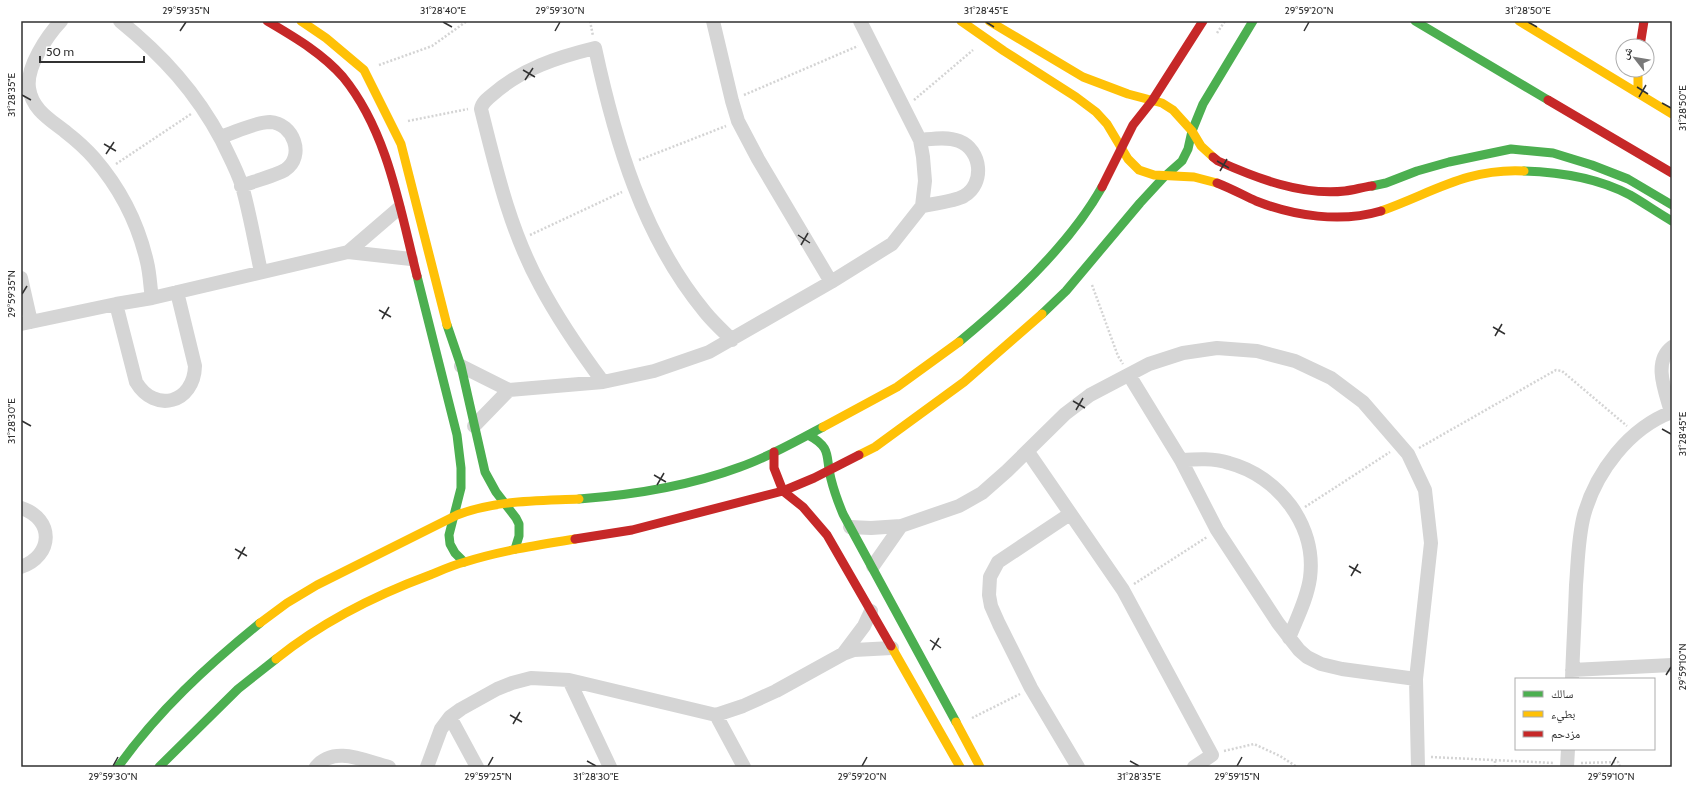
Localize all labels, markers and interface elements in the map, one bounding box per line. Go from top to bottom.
text: 29°59'35"N [162,4,210,17]
text: 31°28'40"E [420,4,466,17]
text: 29°59'30"N [535,4,585,17]
text: 31°28'45"E [964,4,1009,17]
text: 29°59'20"N [1284,4,1334,17]
text: 31°28'50"E [1505,4,1551,17]
scale bar [40,38,144,64]
north arrow [1615,38,1655,78]
text: 50 m [46,44,74,59]
text: ش [1617,44,1636,62]
text: 31°28'35"E [5,72,18,117]
text: 31°28'50"E [1676,85,1689,131]
text: 29°59'35"N [5,270,18,318]
text: 31°28'30"E [5,398,18,444]
text: 31°28'45"E [1676,411,1689,456]
text: 29°59'10"N [1676,643,1689,691]
legend [1515,678,1655,750]
text: سالك [1551,686,1573,701]
text: بطيء [1551,706,1575,724]
text: مزدحم [1551,726,1580,742]
text: 29°59'30"N [88,770,138,783]
text: 29°59'25"N [464,770,512,783]
text: 31°28'30"E [573,770,619,783]
text: 29°59'20"N [837,770,887,783]
text: 31°28'35"E [1117,770,1162,783]
text: 29°59'15"N [1214,770,1260,783]
text: 29°59'10"N [1587,770,1635,783]

